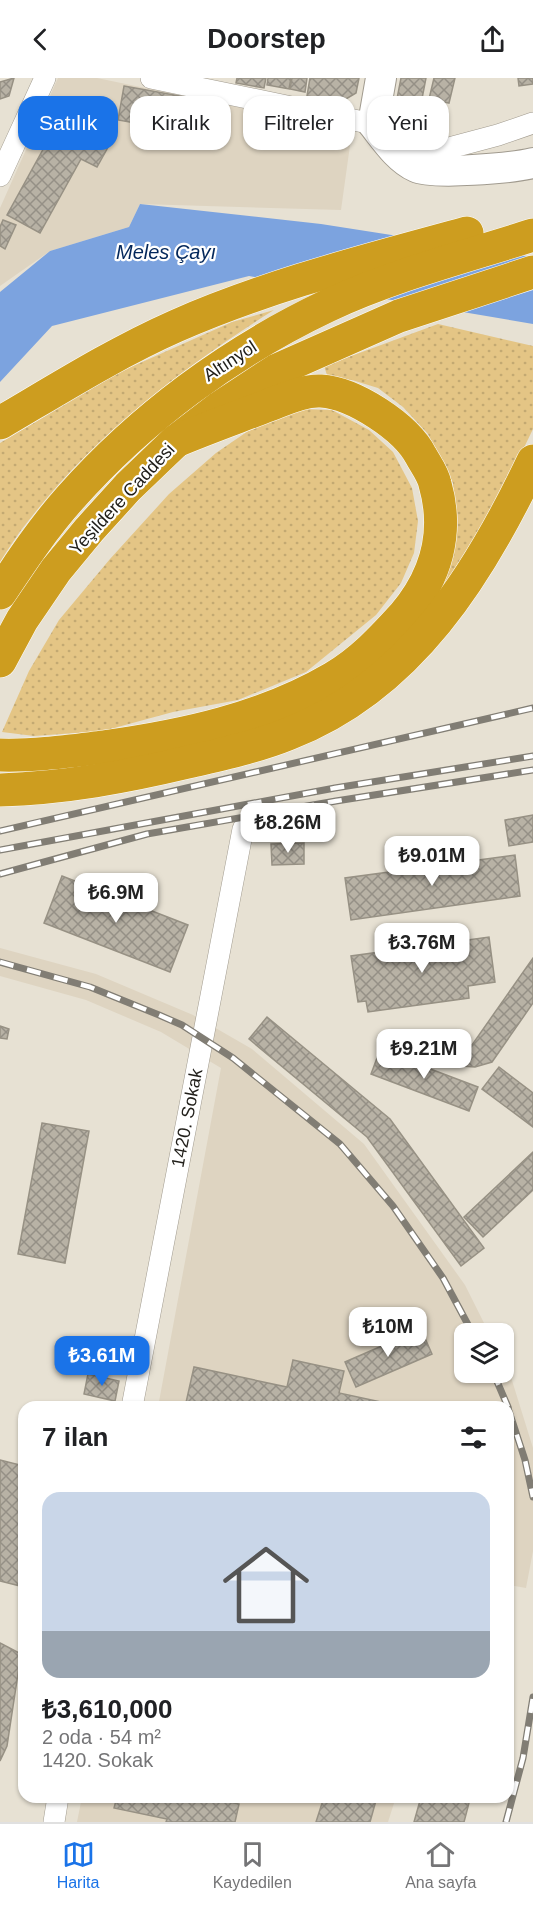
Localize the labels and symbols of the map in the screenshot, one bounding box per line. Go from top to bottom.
water label: Meles Çayı [116,241,216,263]
street label: Altınyol [200,337,260,385]
street label: Yeşildere Caddesi [65,439,179,559]
pin: ₺8.26M [239,803,337,854]
pin: ₺9.01M [383,836,481,887]
pin: ₺6.9M [74,873,158,924]
pin: ₺3.76M [373,923,471,974]
pin: ₺9.21M [375,1029,473,1080]
street label: 1420. Sokak [168,1066,207,1169]
pin: ₺10M [352,1307,424,1358]
pin: ₺3.61M [53,1336,151,1387]

